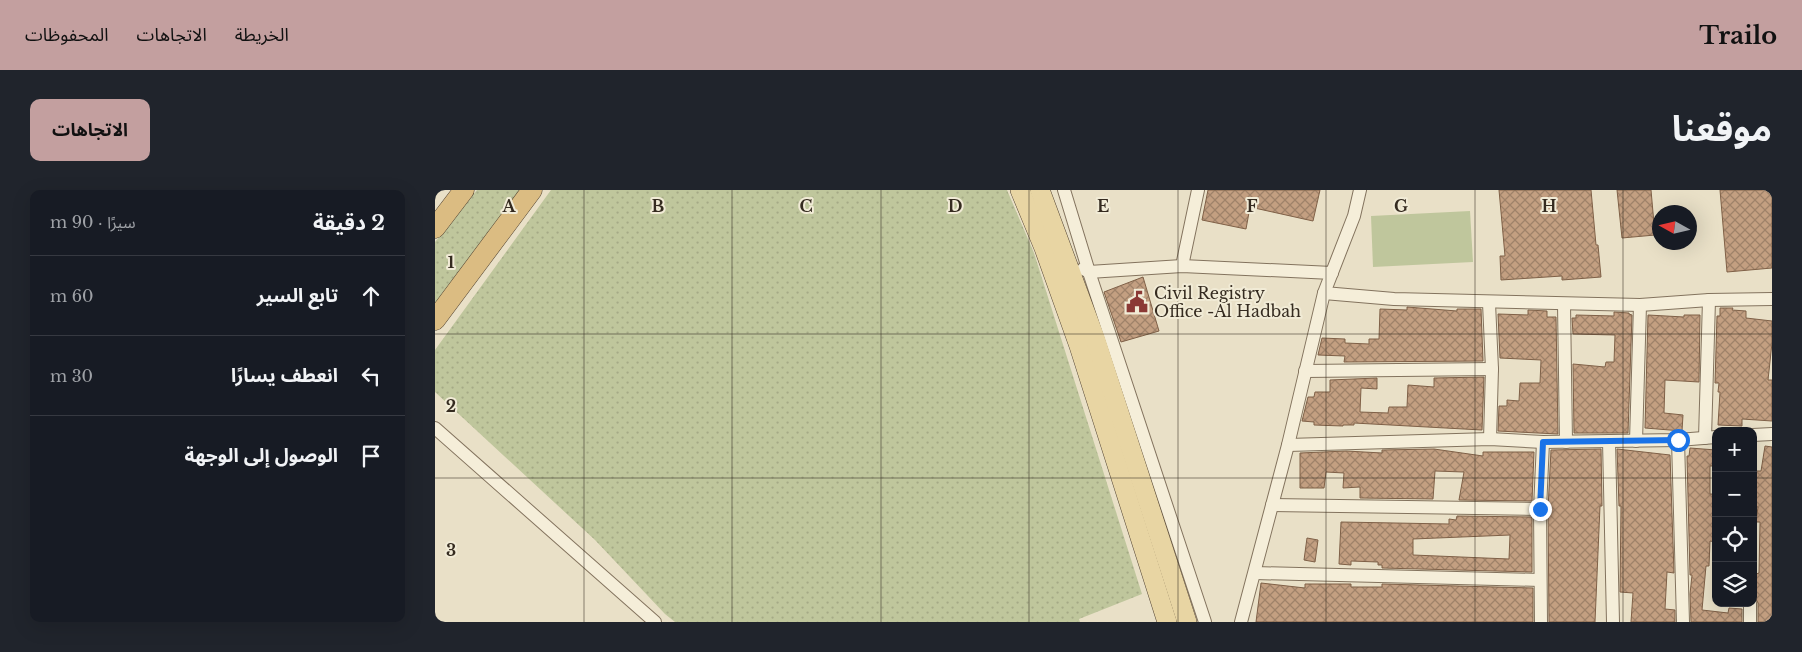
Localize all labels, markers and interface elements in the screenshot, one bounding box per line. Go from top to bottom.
text: Trailo [1699,21,1777,50]
text: المحفوظات [25,24,109,46]
text: الاتجاهات [137,24,207,46]
text: الخريطة [235,24,289,46]
button: الاتجاهات [30,99,150,161]
text: موقعنا [1672,107,1772,150]
text: A [502,196,517,216]
text: B [652,196,665,216]
text: C [799,196,813,216]
text: D [948,196,962,216]
text: E [1097,196,1109,216]
text: F [1246,196,1258,216]
text: G [1394,196,1408,216]
text: H [1541,196,1557,216]
north arrow [1652,205,1697,250]
text: 2 دقيقة [313,210,385,236]
text: سيرًا · 90 m [50,212,136,232]
text: 1 [448,252,455,272]
icon: ahead [357,282,385,310]
place label: Civil Registry Office -Al Hadbah [1154,283,1301,321]
text: تابع السير [257,284,338,307]
text: 60 m [50,286,93,306]
public building icon: Civil Registry Office -Al Hadbah [1124,289,1150,315]
icon: left [357,362,385,390]
text: انعطف يسارًا [231,364,338,387]
text: 30 m [50,366,93,386]
text: 2 [446,396,456,416]
map controls [1712,427,1757,607]
button: + [1712,427,1757,472]
route start [1667,429,1690,452]
icon: arrive [357,442,385,470]
text: الوصول إلى الوجهة [184,444,338,467]
button: − [1712,472,1757,517]
route end [1529,498,1552,521]
button: locate [1712,517,1757,562]
text: 3 [446,540,456,560]
button: layers [1712,562,1757,607]

